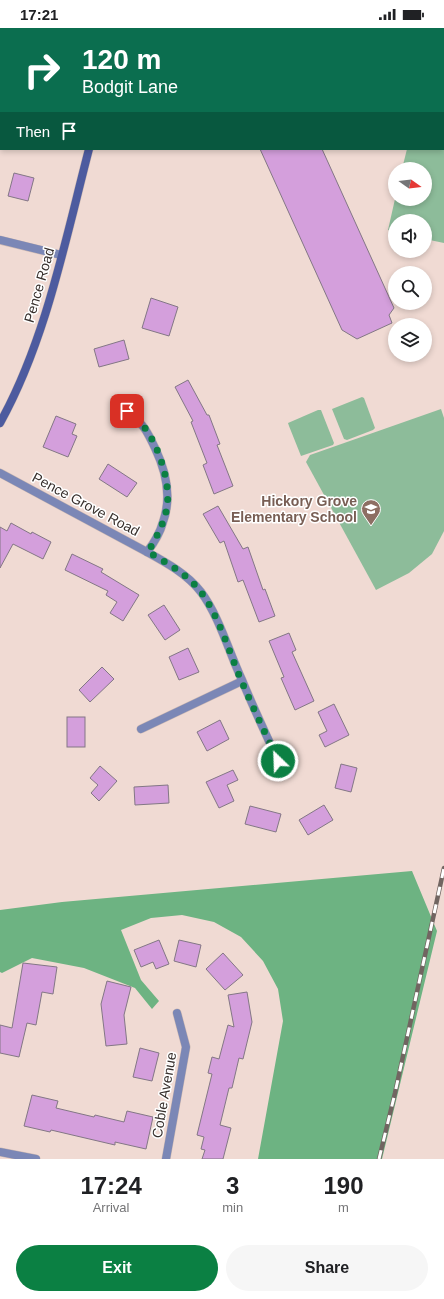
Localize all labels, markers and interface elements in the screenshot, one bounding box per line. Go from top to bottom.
text: 17:21 [20,6,58,23]
icon: right [16,44,68,96]
text: 120 m [82,44,161,75]
text: Bodgit Lane [82,77,178,97]
icon: arrive [58,120,80,142]
text: Then [16,123,50,140]
north arrow [388,162,432,206]
map controls [388,162,432,362]
button: sound [388,214,432,258]
street label: Pence Road [21,246,57,324]
button: search [388,266,432,310]
button: layers [388,318,432,362]
pin [110,394,144,428]
icon: arrive [116,400,138,422]
street label: Pence Grove Road [30,469,142,539]
place label: Hickory Grove Elementary School [231,493,357,525]
school or university icon: Hickory Grove Elementary School [360,498,382,526]
position arrow [257,740,299,782]
street label: Coble Avenue [149,1051,179,1139]
text: 17:24 [80,1172,142,1199]
text: 3 [226,1172,239,1199]
text: 190 [324,1172,364,1199]
text: Arrival [93,1200,130,1215]
text: min [222,1200,243,1215]
text: m [338,1200,349,1215]
button: Exit [16,1245,218,1291]
button: Share [226,1245,428,1291]

